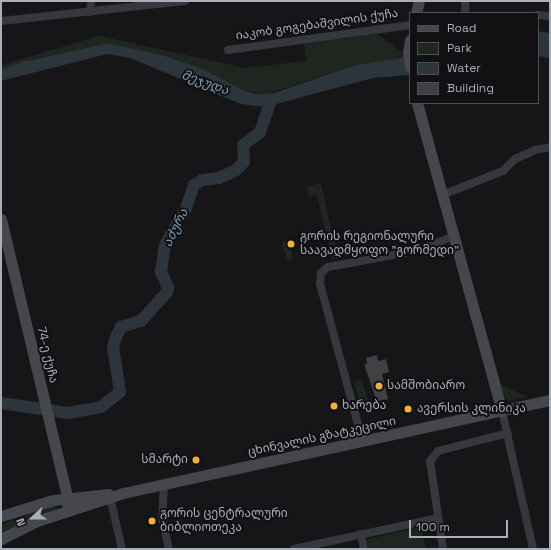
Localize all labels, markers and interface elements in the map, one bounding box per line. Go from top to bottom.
street label: იაკობ გოგებაშვილის ქუჩა [235,6,399,44]
legend [409,12,539,104]
text: Road [447,20,476,36]
text: Park [447,40,472,56]
text: Water [447,60,481,76]
water label: მეჯუდა [179,67,231,99]
text: Building [447,80,494,96]
water label: აძურა [160,206,192,250]
place label: გორის რეგიონალური საავადმყოფო "გორმედი" [300,230,459,258]
marker: გორის რეგიონალური საავადმყოფო "გორმედი" [285,238,297,250]
street label: 74-ე ქუჩა [34,326,60,384]
place label: სამშობიარო [387,379,465,393]
marker: სამშობიარო [374,381,384,391]
place label: ხარება [342,399,386,413]
marker: ხარება [329,401,339,411]
place label: ავერსის კლინიკა [417,402,526,416]
marker: ავერსის კლინიკა [402,403,414,415]
street label: ცხინვალის გზატკეცილი [247,414,397,460]
place label: სმარტი [141,453,188,467]
marker: სმარტი [191,455,201,465]
north arrow [12,498,52,538]
place label: გორის ცენტრალური ბიბლიოთეკა [160,507,288,535]
scale bar [411,512,510,538]
text: N [13,516,29,528]
marker: გორის ცენტრალური ბიბლიოთეკა [147,516,157,526]
text: 100 m [416,519,450,535]

